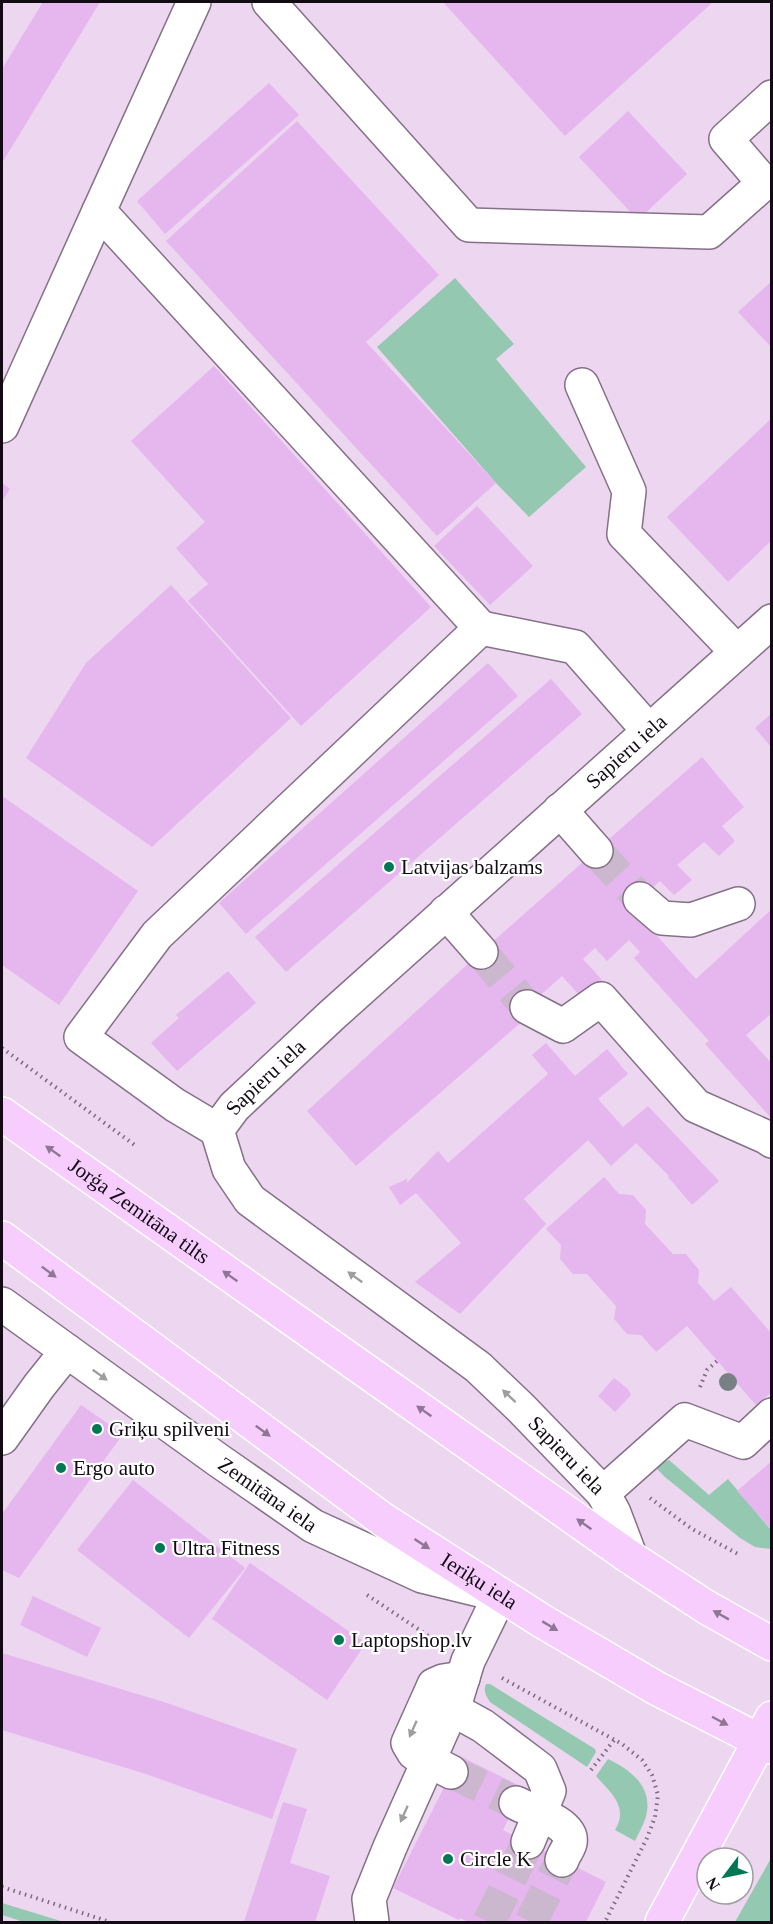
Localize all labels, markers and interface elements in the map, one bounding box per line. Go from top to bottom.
street label: Sapieru iela [581,709,672,794]
place label: Latvijas balzams [401,855,543,879]
marker: Latvijas balzams [382,860,396,874]
street label: Sapieru iela [220,1034,311,1119]
one-way arrow [46,1145,62,1157]
street label: Jorģa Zemitāna tilts [64,1153,214,1269]
one-way arrow [41,1266,56,1278]
one-way arrow [222,1270,238,1282]
one-way arrow [347,1271,363,1283]
one-way arrow [93,1368,108,1380]
one-way arrow [502,1390,517,1403]
one-way arrow [417,1405,433,1417]
street label: Sapieru iela [523,1411,610,1500]
place label: Griķu spilveni [109,1417,230,1441]
marker: Griķu spilveni [90,1422,104,1436]
one-way arrow [255,1425,271,1437]
street label: Zemitāna iela [214,1452,322,1538]
place label: Ergo auto [73,1456,155,1480]
marker: Ergo auto [54,1461,68,1475]
one-way arrow [576,1518,592,1530]
place label: Ultra Fitness [172,1536,280,1560]
one-way arrow [414,1539,430,1550]
marker: Ultra Fitness [153,1541,167,1555]
street label: Ieriķu iela [437,1548,522,1615]
one-way arrow [712,1610,729,1620]
one-way arrow [542,1620,558,1631]
place label: Laptopshop.lv [351,1628,472,1652]
marker: Laptopshop.lv [332,1633,346,1647]
one-way arrow [711,1716,728,1726]
one-way arrow [409,1720,418,1737]
one-way arrow [400,1806,409,1823]
north arrow [695,1846,755,1906]
place label: Circle K [460,1847,532,1871]
marker: Circle K [441,1852,455,1866]
text: N [702,1874,723,1893]

